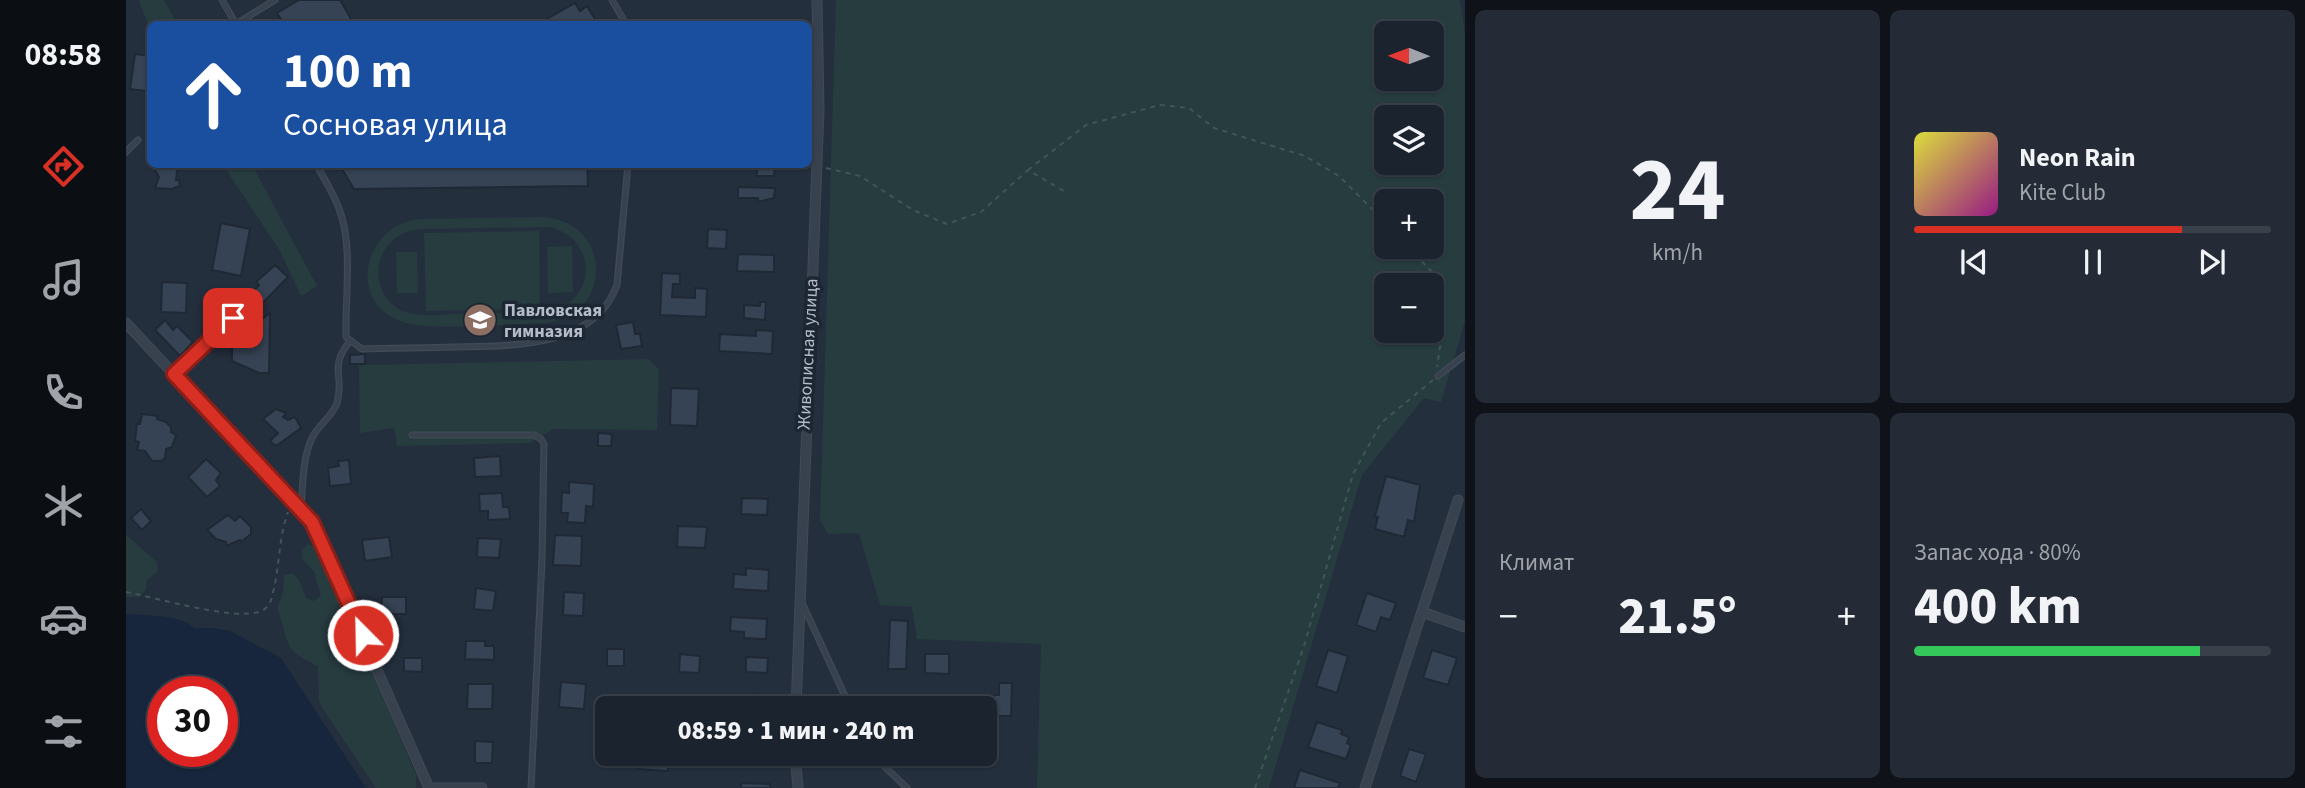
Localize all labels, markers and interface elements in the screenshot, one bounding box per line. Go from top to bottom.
north arrow [1374,21,1444,91]
map controls [1374,21,1444,343]
text: 08:58 [24,32,102,78]
text: 100 m [283,37,412,107]
icon: ahead [168,49,259,140]
text: Сосновая улица [283,102,508,148]
button: layers [1374,105,1444,175]
text: 24 [1629,126,1726,255]
text: Neon Rain [2019,139,2136,176]
icon: directions [39,142,88,191]
text: Kite Club [2019,176,2106,209]
button: + [1374,189,1444,259]
text: km/h [1652,236,1703,269]
icon: previous [1955,243,1993,281]
icon: pause [2074,243,2112,281]
icon: next [2193,243,2231,281]
icon: music [39,255,88,304]
button: − [1374,273,1444,343]
street label: Живописная улица [792,278,824,430]
pin [203,288,263,348]
place label: Павловская гимназия [504,298,602,344]
icon: arrive [214,299,252,337]
school or university icon: Павловская гимназия [461,301,499,339]
icon: phone [39,368,88,417]
icon: climate [39,481,88,530]
text: Запас хода · 80% [1914,536,2081,569]
text: Климат [1499,546,1574,579]
text: 400 km [1914,570,2082,644]
text: 21.5° [1618,580,1737,654]
text: − [1499,590,1518,644]
text: + [1837,590,1856,644]
icon: car [39,594,88,643]
position arrow [326,598,400,672]
speed limit sign: 30 [147,676,238,767]
icon: filters [39,707,88,756]
text: 08:59 · 1 мин · 240 m [678,712,914,749]

